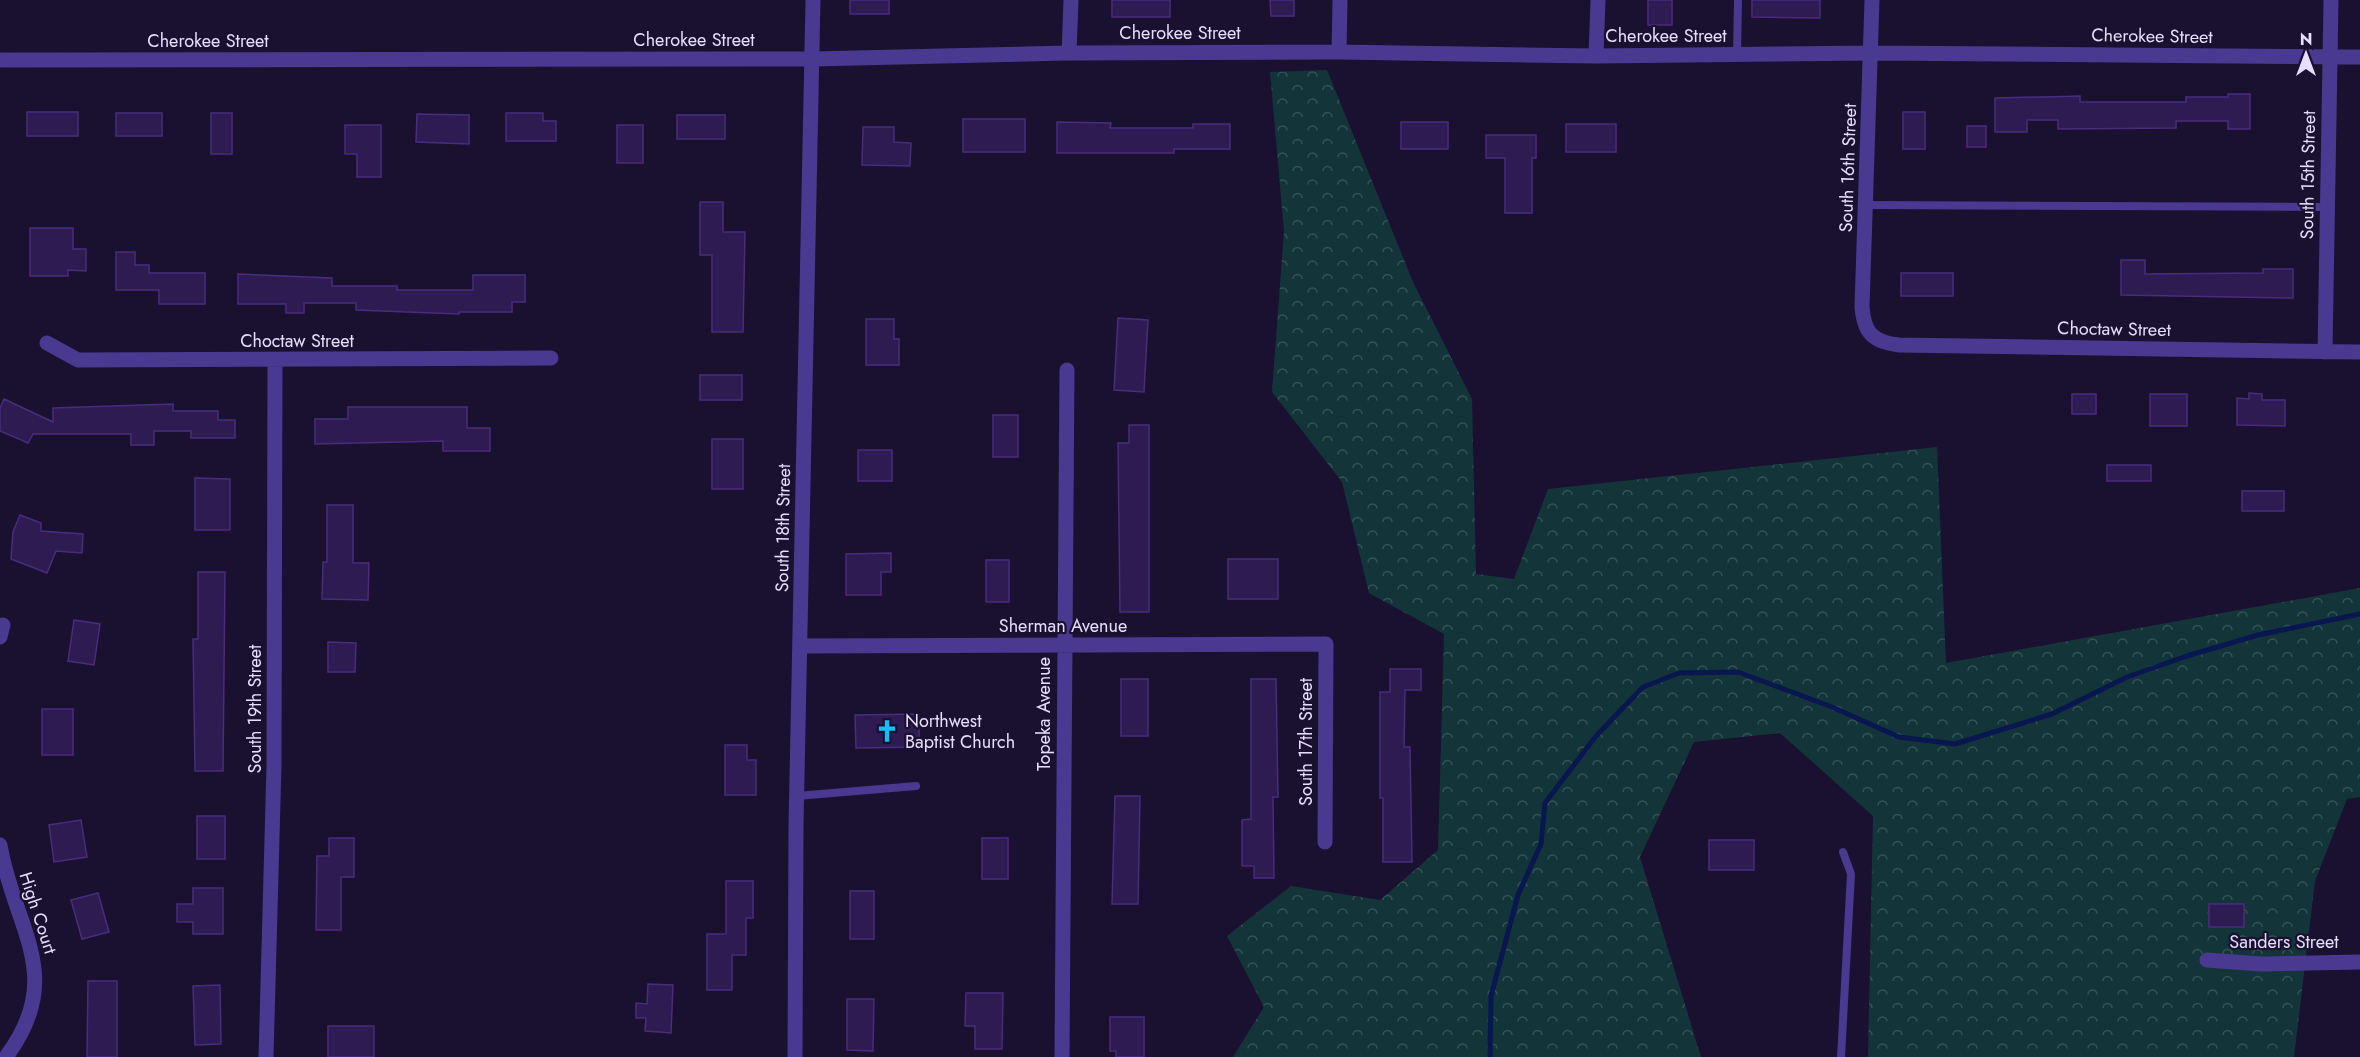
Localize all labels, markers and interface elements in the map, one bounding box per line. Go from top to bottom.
street label: Cherokee Street [1119,20,1241,46]
street label: Cherokee Street [2091,22,2214,50]
street label: Cherokee Street [1605,23,1727,49]
north arrow [2276,24,2336,84]
street label: Cherokee Street [633,27,755,53]
street label: Cherokee Street [147,28,269,54]
text: N [2300,28,2312,51]
street label: South 16th Street [1833,102,1863,233]
street label: South 15th Street [2294,110,2322,240]
street label: Choctaw Street [2057,315,2172,343]
street label: Choctaw Street [240,328,355,354]
street label: South 18th Street [769,463,797,592]
street label: Sherman Avenue [999,613,1127,639]
street label: South 19th Street [242,644,268,773]
street label: Topeka Avenue [1031,657,1057,771]
street label: South 17th Street [1293,677,1319,806]
place label: Northwest Baptist Church [905,708,1015,755]
church icon: Northwest Baptist Church [874,718,900,744]
street label: High Court [13,869,64,958]
street label: Sanders Street [2229,929,2339,955]

